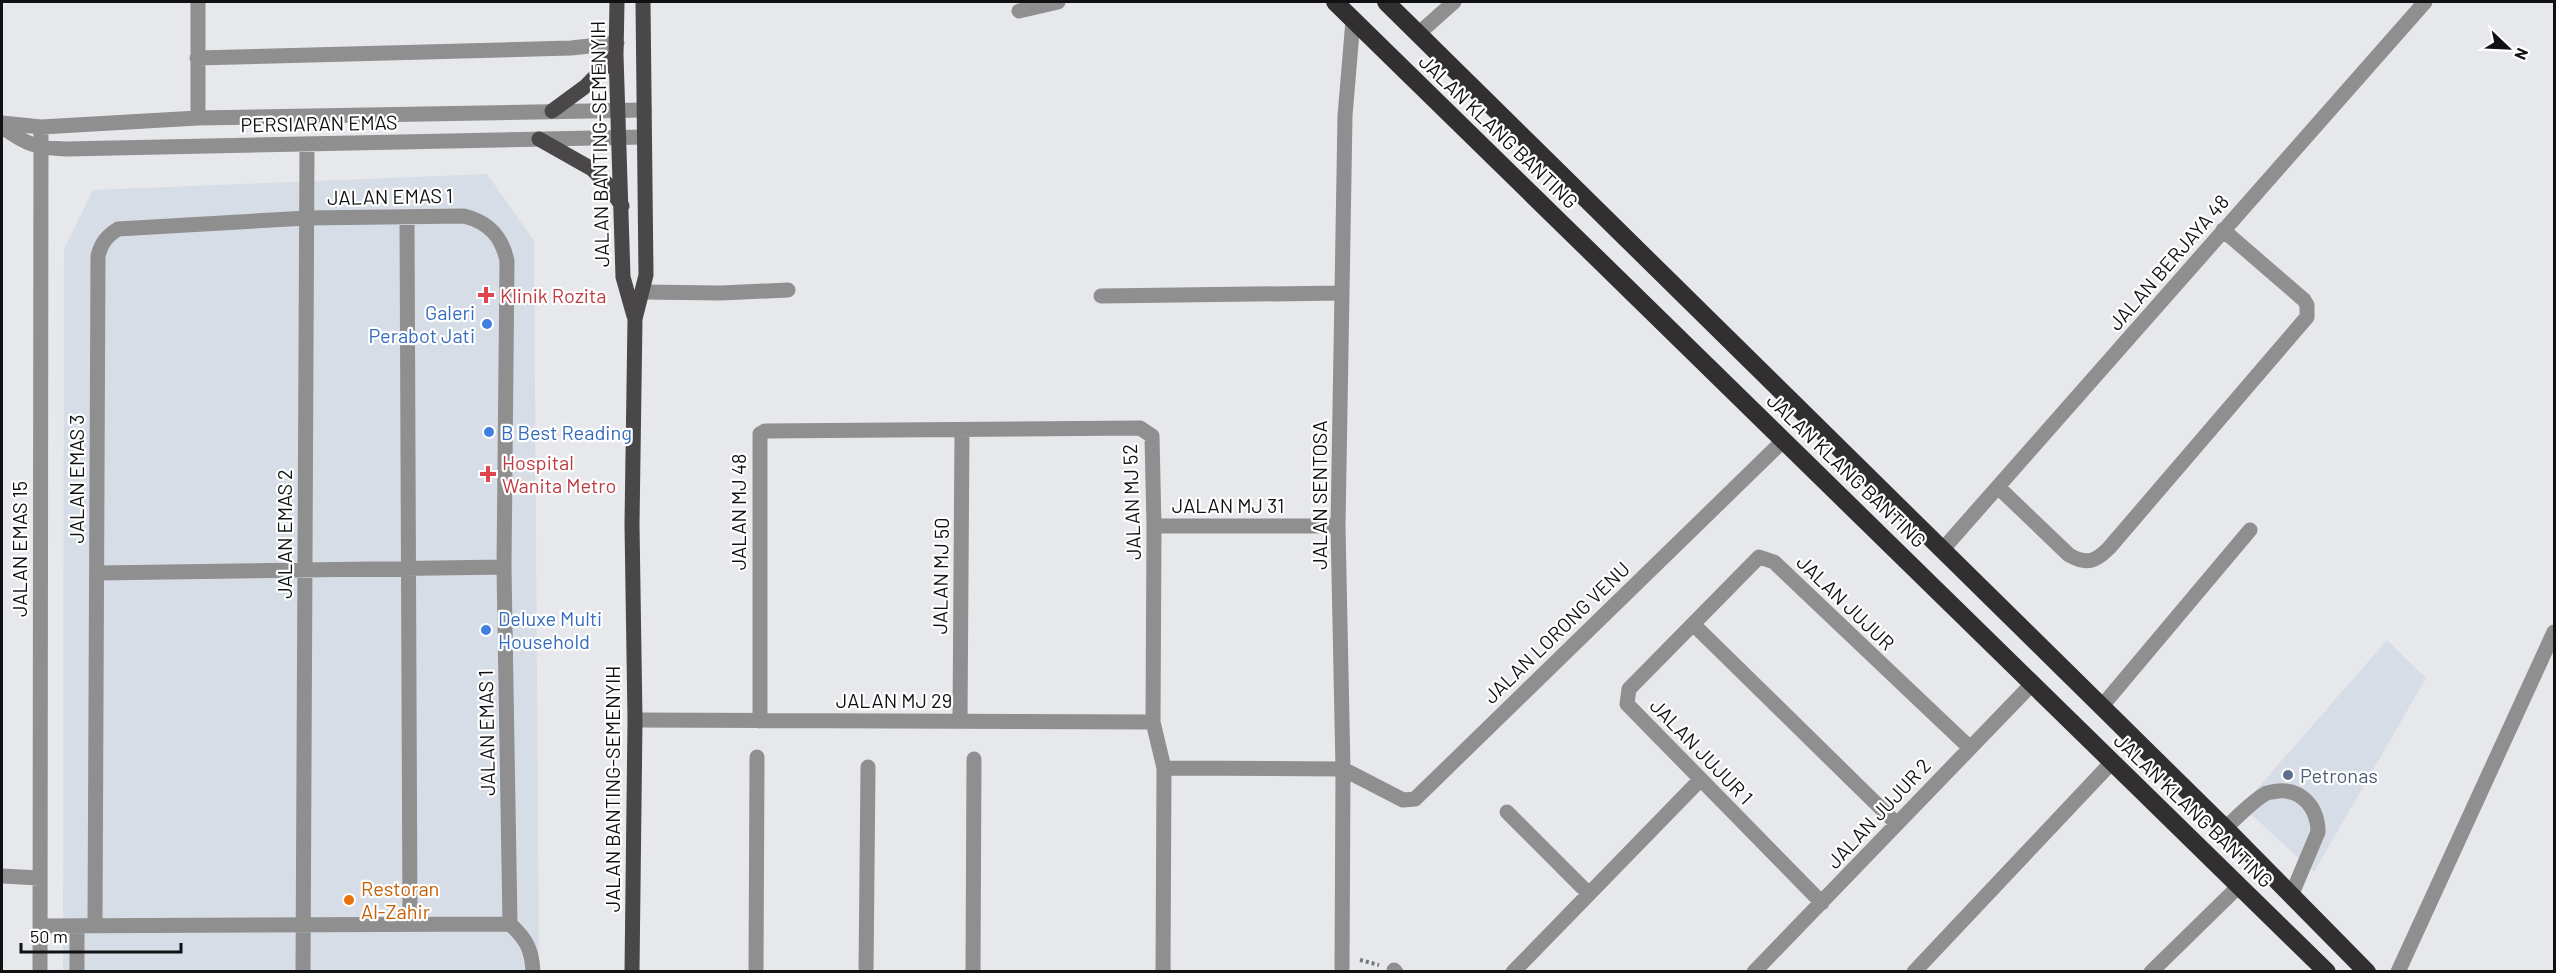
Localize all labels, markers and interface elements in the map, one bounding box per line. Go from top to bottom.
north arrow [2478,18,2538,78]
street label: JALAN BANTING-SEMENYIH [585,21,613,267]
text: N [2511,45,2533,63]
street label: JALAN KLANG BANTING [1414,49,1584,213]
street label: PERSIARAN EMAS [240,110,398,136]
street label: JALAN EMAS 1 [327,183,453,209]
street label: JALAN BERJAYA 48 [2103,189,2233,335]
place label: Klinik Rozita [500,283,606,307]
marker: Klinik Rozita [477,286,495,304]
place label: Galeri Perabot Jati [369,300,475,347]
marker: Galeri Perabot Jati [480,317,494,331]
street label: JALAN KLANG BANTING [1762,388,1932,552]
street label: JALAN EMAS 3 [64,414,88,544]
place label: B Best Reading [501,420,632,444]
street label: JALAN SENTOSA [1307,420,1331,570]
marker: B Best Reading [482,425,496,439]
street label: JALAN MJ 52 [1117,443,1145,561]
place label: Hospital Wanita Metro [502,450,616,497]
street label: JALAN MJ 48 [726,454,750,570]
marker: Hospital Wanita Metro [479,465,497,483]
street label: JALAN EMAS 2 [272,469,296,599]
street label: JALAN EMAS 15 [7,481,31,617]
street label: JALAN MJ 31 [1172,493,1284,517]
street label: JALAN MJ 50 [927,517,953,635]
street label: JALAN JUJUR [1792,549,1900,655]
street label: JALAN LORONG VENU [1478,556,1634,708]
place label: Deluxe Multi Household [498,606,602,653]
marker: Deluxe Multi Household [479,623,493,637]
street label: JALAN BANTING-SEMENYIH [600,666,624,912]
street label: JALAN EMAS 1 [473,670,499,796]
street label: JALAN MJ 29 [836,688,952,712]
street label: JALAN JUJUR 1 [1646,693,1758,809]
street label: JALAN KLANG BANTING [2109,728,2279,892]
street label: JALAN JUJUR 2 [1821,753,1935,873]
place label: Petronas [2300,763,2378,787]
marker: Petronas [2281,768,2295,782]
place label: Restoran Al-Zahir [361,876,439,923]
marker: Restoran Al-Zahir [342,893,356,907]
scale bar [21,916,182,954]
text: 50 m [30,925,68,947]

